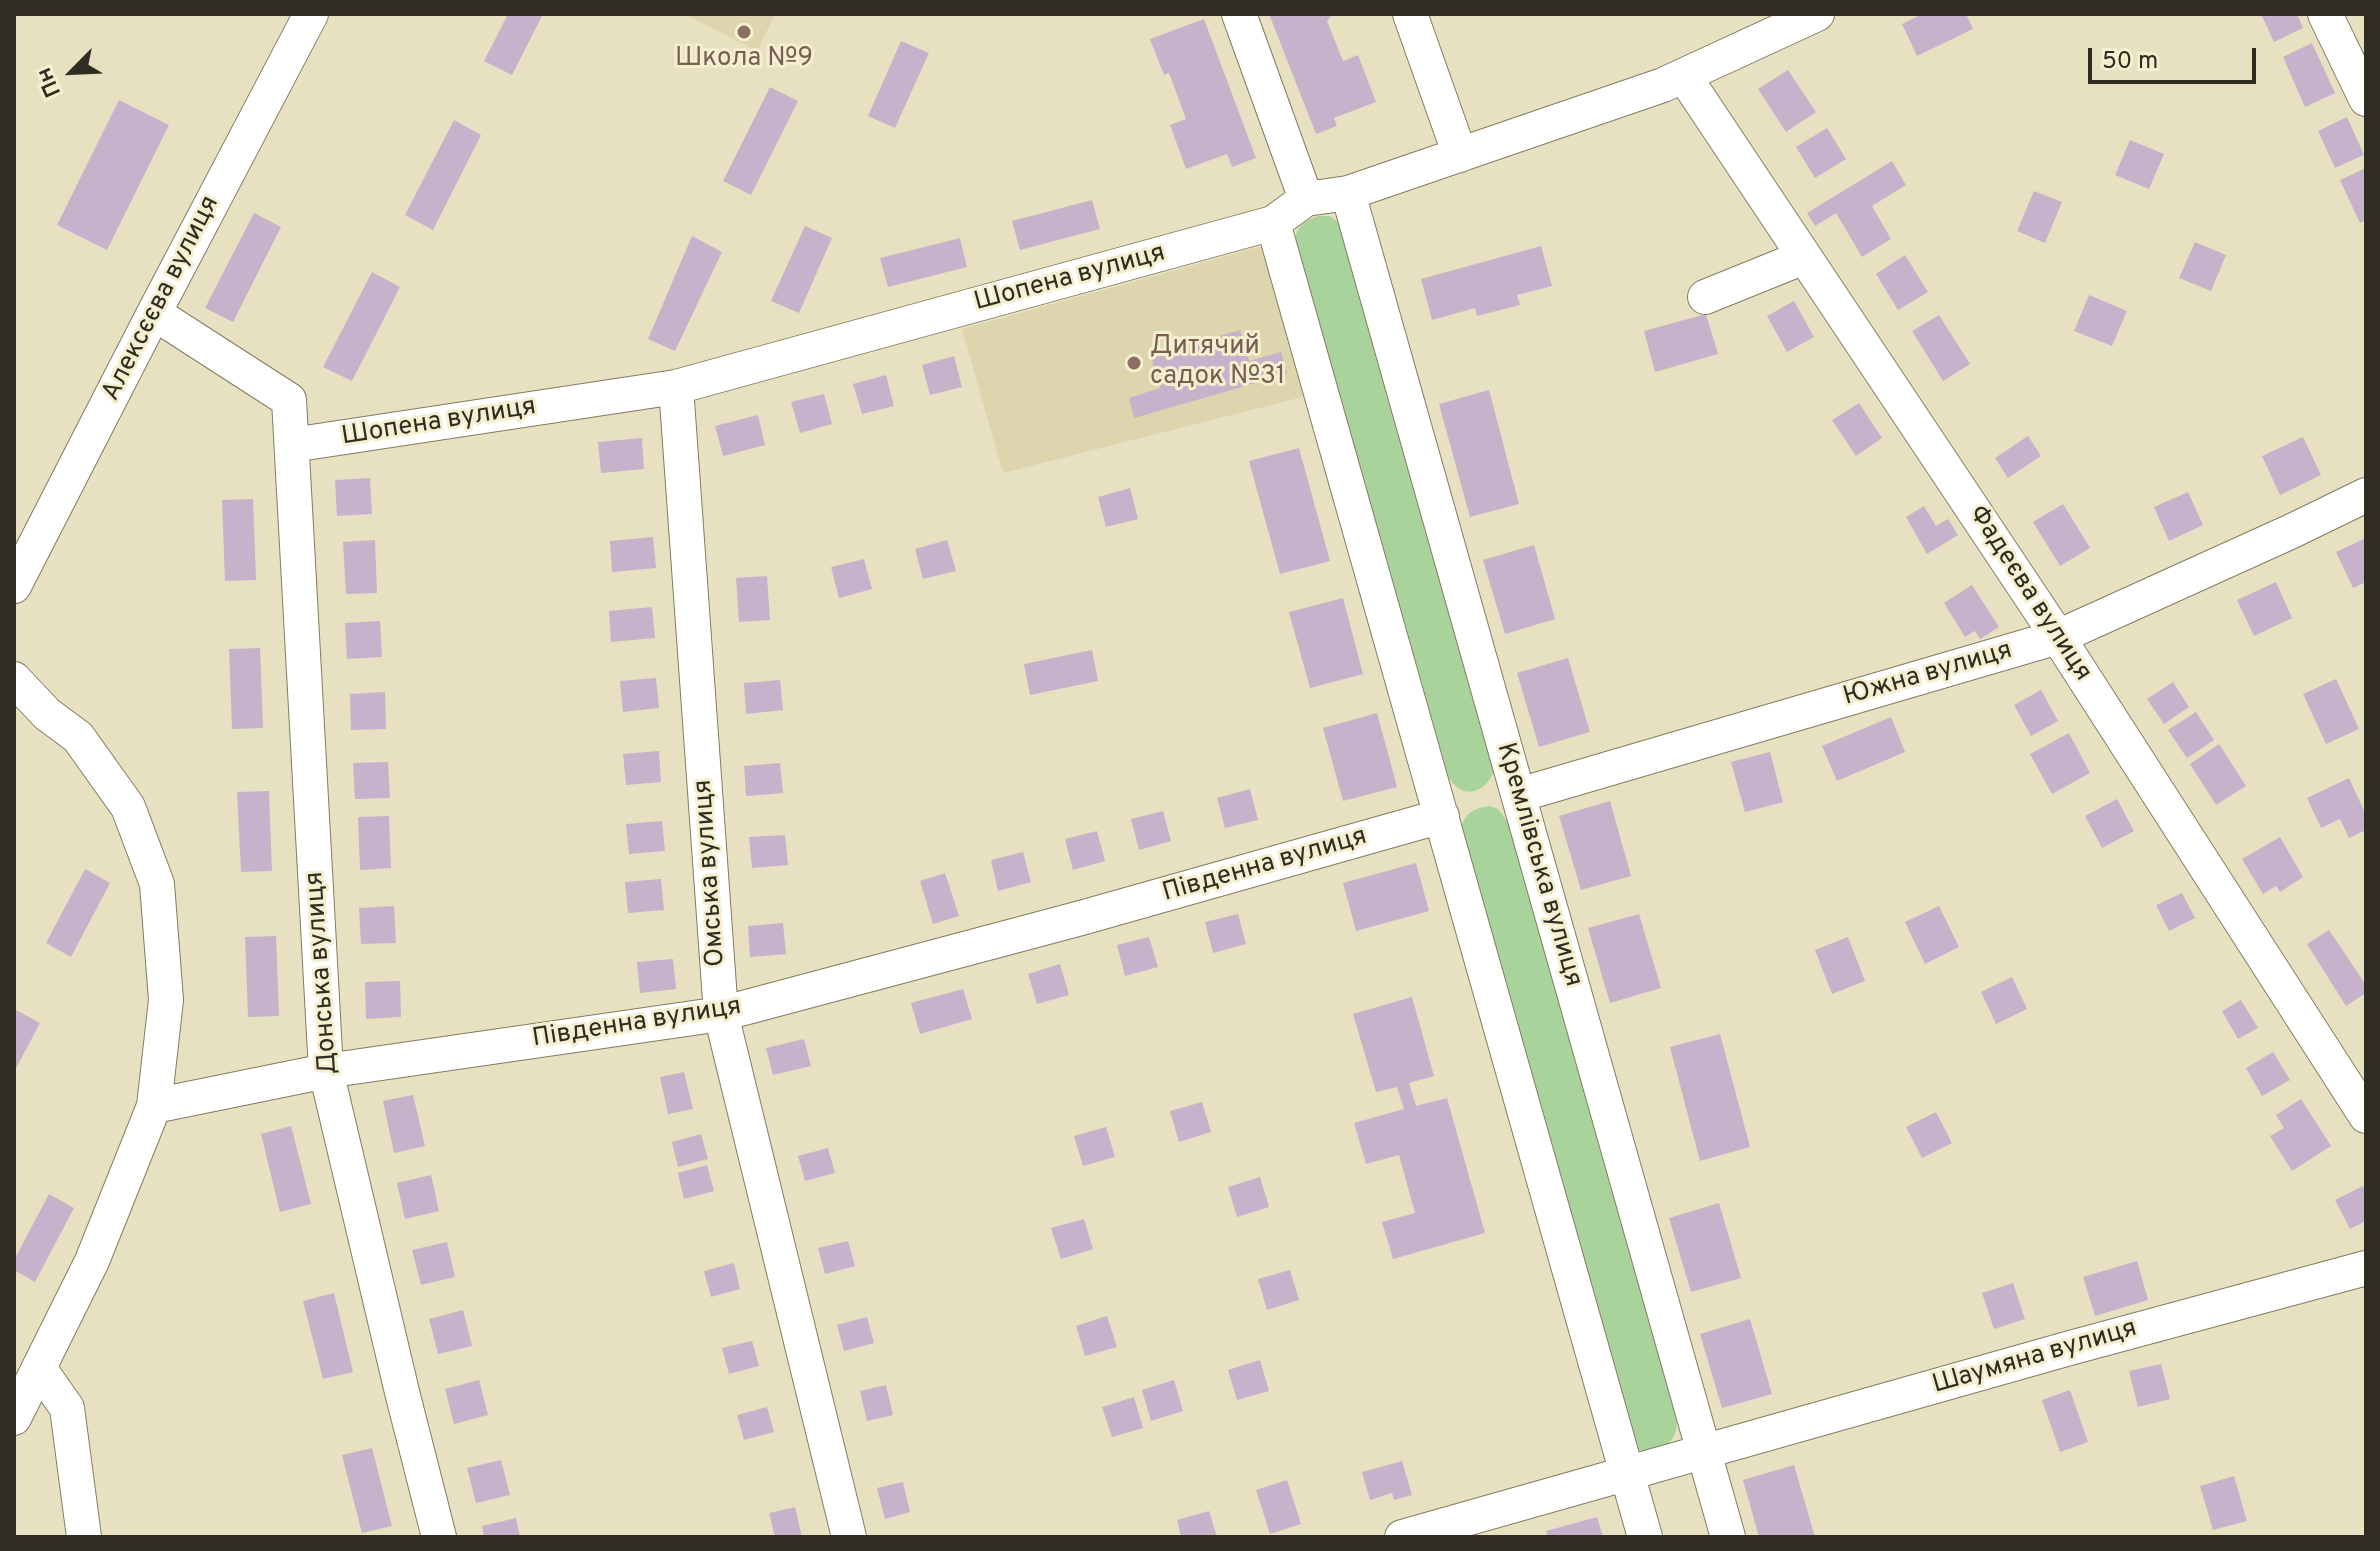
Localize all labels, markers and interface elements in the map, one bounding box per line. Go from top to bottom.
marker: Школа №9 [735,23,753,41]
north arrow [32,32,112,112]
scale bar [2092,32,2260,82]
place label: Школа №9 [675,44,813,76]
text: 50 m [2102,47,2158,77]
text: Пн [31,63,68,101]
street label: Алексєєва вулиця [97,191,227,407]
street label: Шопена вулиця [971,239,1169,319]
place label: Дитячий садок №31 [1150,332,1286,394]
marker: Дитячий садок №31 [1125,354,1143,372]
street label: Шопена вулиця [340,392,538,454]
street label: Фадеєва вулиця [1961,500,2097,688]
street label: Южна вулиця [1840,636,2016,714]
street label: Кремлівська вулиця [1488,740,1588,990]
street label: Омська вулиця [689,778,733,968]
street label: Південна вулиця [1159,822,1371,910]
street label: Донська вулиця [300,870,346,1076]
street label: Південна вулиця [530,992,744,1056]
street label: Шаумяна вулиця [1929,1314,2141,1402]

